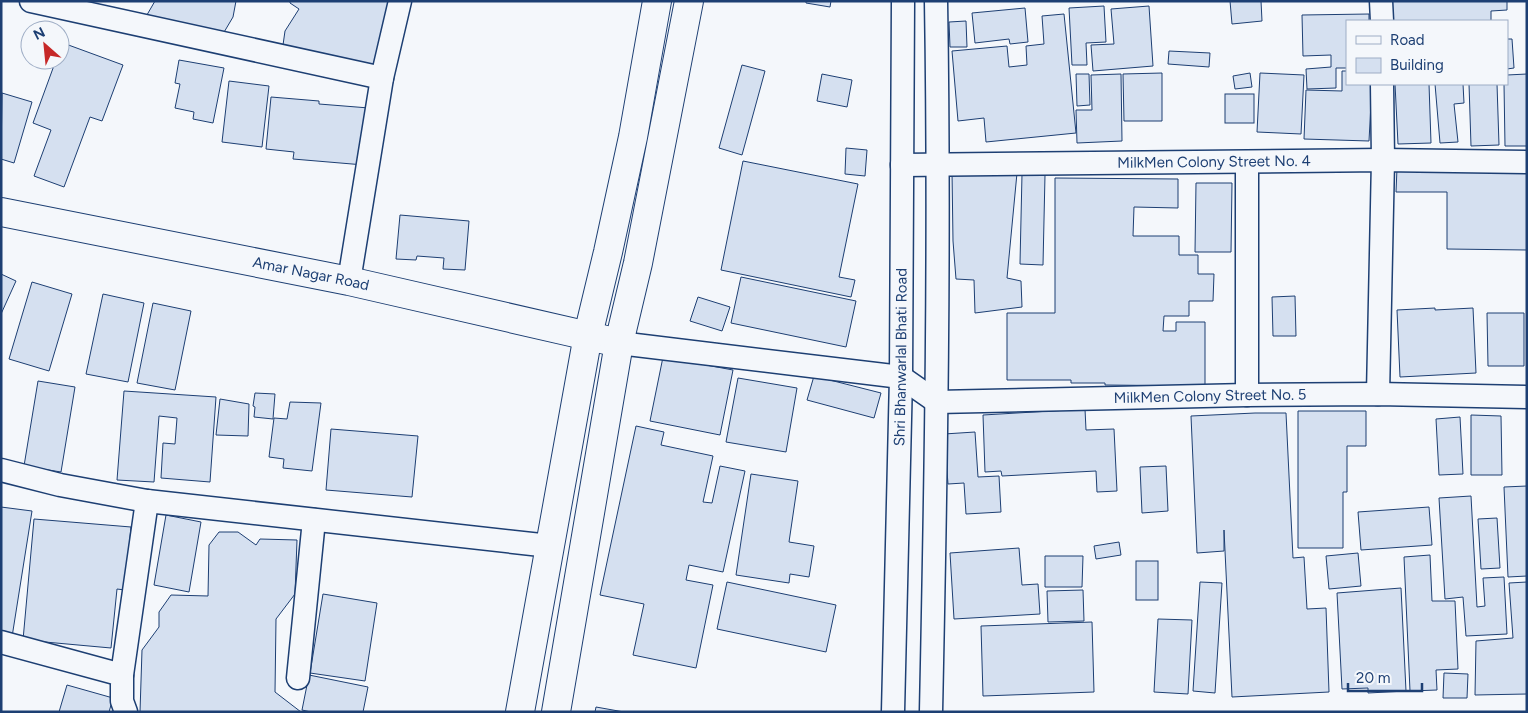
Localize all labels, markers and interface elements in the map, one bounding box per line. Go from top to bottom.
north arrow [20,20,70,70]
legend [1346,20,1508,85]
text: N [31,24,48,44]
text: Road [1390,31,1425,49]
text: Building [1390,56,1444,74]
street label: MilkMen Colony Street No. 4 [1117,152,1311,172]
street label: Amar Nagar Road [251,253,371,294]
street label: Shri Bhanwarlal Bhati Road [890,268,911,446]
street label: MilkMen Colony Street No. 5 [1113,386,1307,407]
scale bar [1348,660,1422,692]
text: 20 m [1356,669,1390,687]

